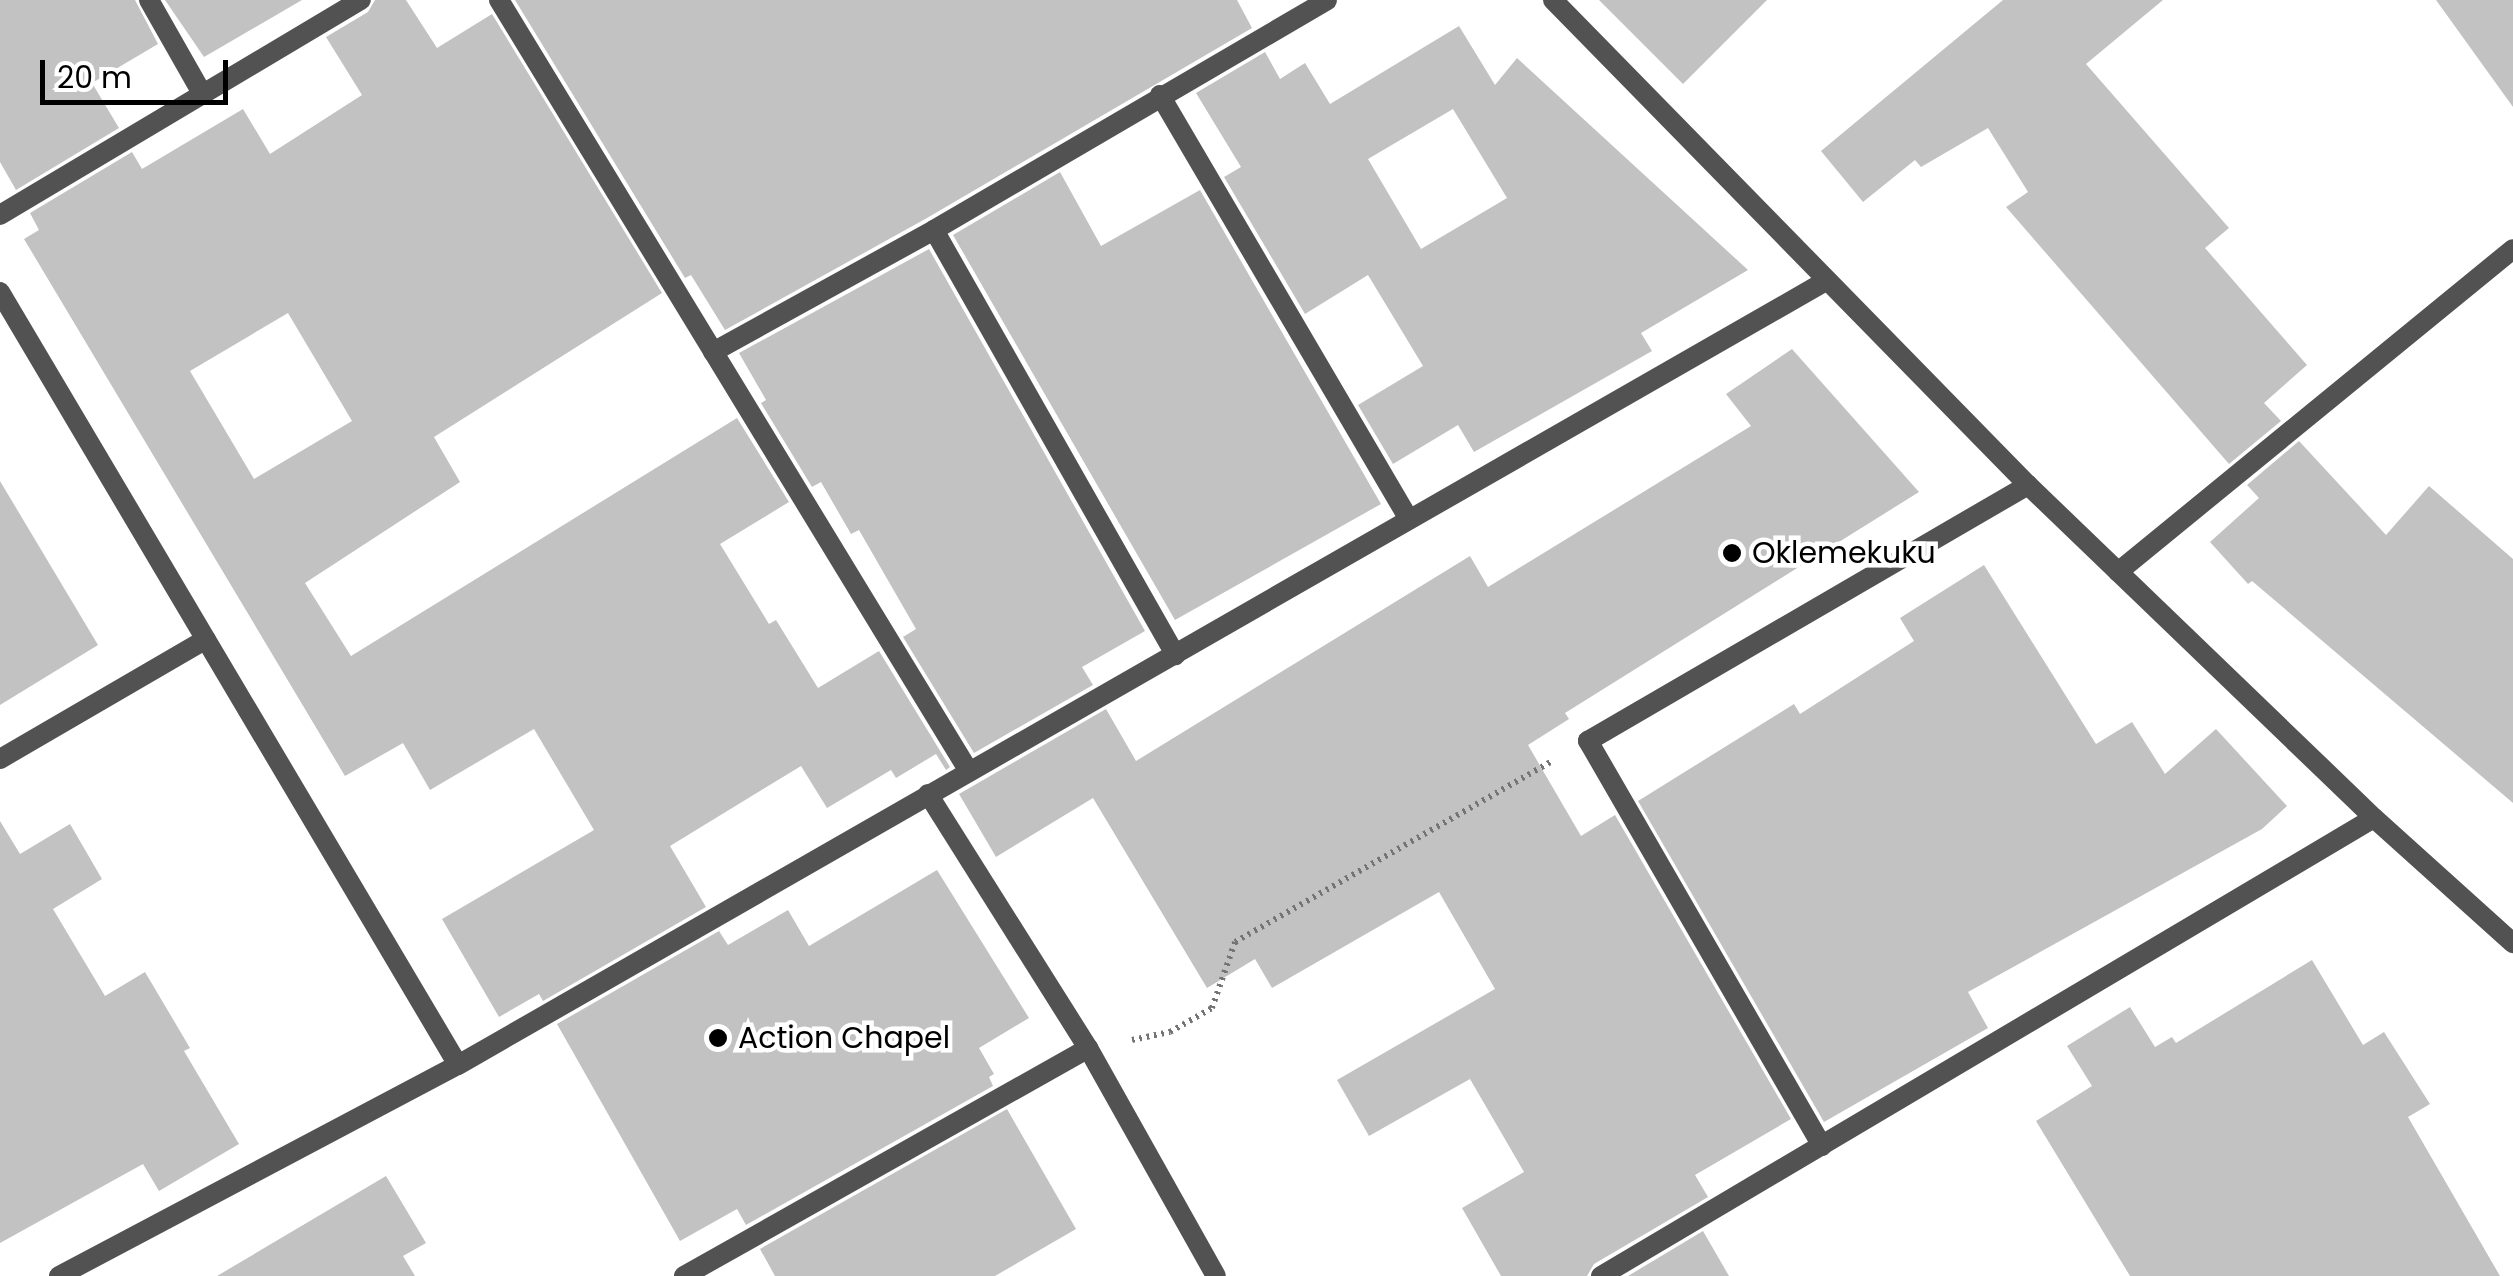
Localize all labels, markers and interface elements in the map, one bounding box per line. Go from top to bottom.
scale bar [45,40,232,102]
text: 20 m [57,56,132,99]
place label: Oklemekuku [1752,535,1936,571]
marker: Oklemekuku [1721,542,1743,564]
place label: Action Chapel [738,1020,950,1056]
marker: Action Chapel [707,1027,729,1049]

